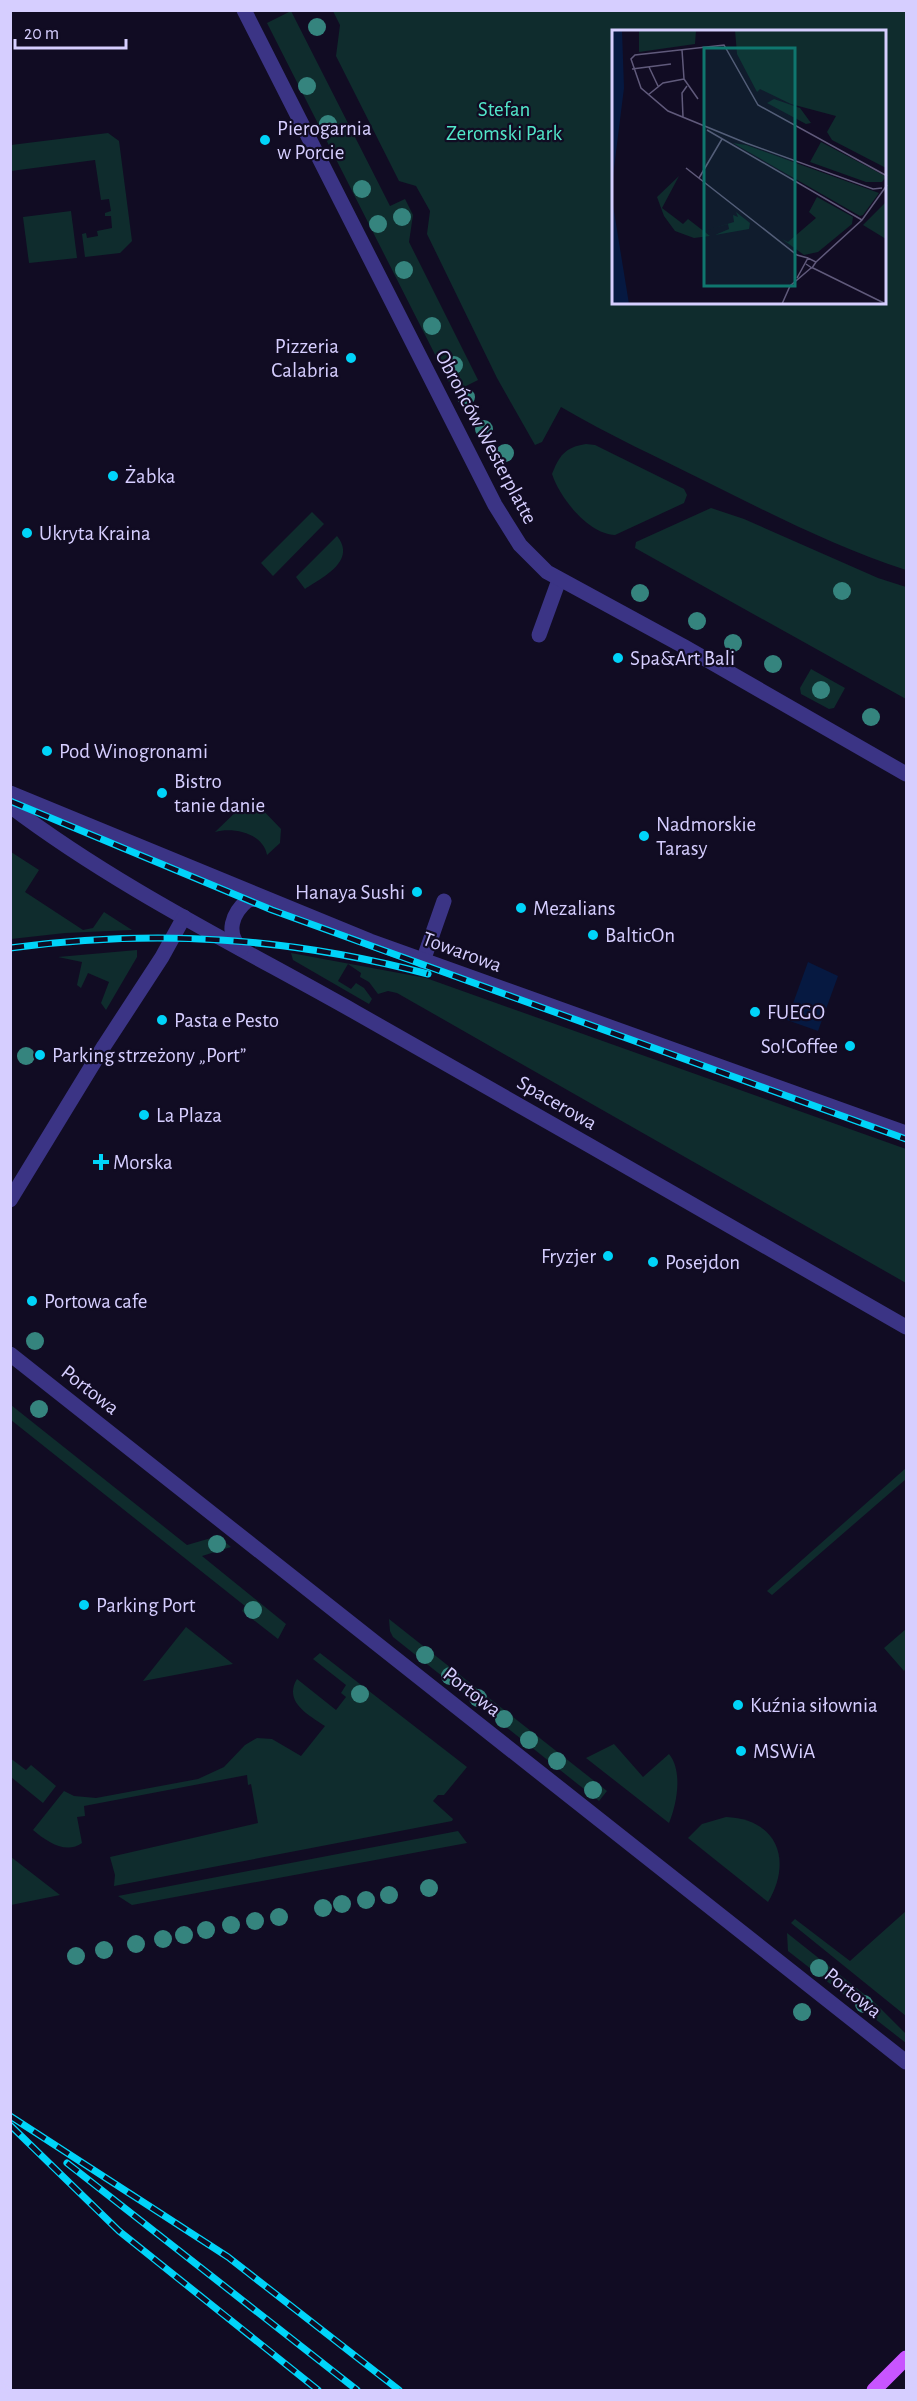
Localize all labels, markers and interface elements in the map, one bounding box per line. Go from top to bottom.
scale bar [15,12,126,50]
text: 20 m [24,25,59,43]
inset map [612,30,887,304]
park label: Stefan Zeromski Park [446,99,562,144]
place label: Pierogarnia w Porcie [277,118,372,163]
marker: Pierogarnia w Porcie [258,133,272,147]
place label: Pizzeria Calabria [271,336,339,381]
street label: Obrońców Westerplatte [431,346,541,528]
marker: Pizzeria Calabria [344,351,358,365]
place label: Żabka [125,465,176,487]
marker: Żabka [106,469,120,483]
place label: Ukryta Kraina [39,523,151,544]
marker: Ukryta Kraina [20,526,34,540]
place label: Spa&Art Bali [630,648,735,669]
marker: Spa&Art Bali [611,651,625,665]
place label: Pod Winogronami [59,741,208,762]
marker: Pod Winogronami [40,744,54,758]
place label: Bistro tanie danie [174,771,265,816]
marker: Bistro tanie danie [155,786,169,800]
place label: Nadmorskie Tarasy [656,814,756,859]
marker: Nadmorskie Tarasy [637,829,651,843]
place label: Hanaya Sushi [295,882,405,903]
marker: Hanaya Sushi [410,885,424,899]
place label: Mezalians [533,898,616,919]
marker: Mezalians [514,901,528,915]
place label: BalticOn [605,925,675,946]
street label: Towarowa [420,928,505,976]
marker: BalticOn [586,928,600,942]
place label: FUEGO [767,1002,825,1023]
marker: FUEGO [748,1005,762,1019]
place label: Pasta e Pesto [174,1010,279,1031]
marker: Pasta e Pesto [155,1013,169,1027]
place label: So!Coffee [761,1036,838,1057]
marker: So!Coffee [843,1039,857,1053]
place label: Parking strzeżony „Port” [52,1045,246,1066]
marker: Parking strzeżony „Port” [33,1048,47,1062]
street label: Spacerowa [513,1072,601,1134]
place label: La Plaza [156,1105,222,1126]
marker: La Plaza [137,1108,151,1122]
place label: Morska [113,1152,173,1173]
marker: Morska [94,1155,108,1169]
place label: Fryzjer [541,1246,596,1267]
marker: Fryzjer [601,1249,615,1263]
place label: Posejdon [665,1252,740,1273]
marker: Posejdon [646,1255,660,1269]
place label: Portowa cafe [44,1291,147,1312]
marker: Portowa cafe [25,1294,39,1308]
street label: Portowa [57,1361,123,1419]
place label: Parking Port [96,1595,196,1616]
marker: Parking Port [77,1598,91,1612]
street label: Portowa [439,1663,505,1721]
place label: Kuźnia siłownia [750,1695,878,1716]
marker: Kuźnia siłownia [731,1698,745,1712]
place label: MSWiA [753,1741,815,1762]
marker: MSWiA [734,1744,748,1758]
street label: Portowa [820,1964,886,2022]

